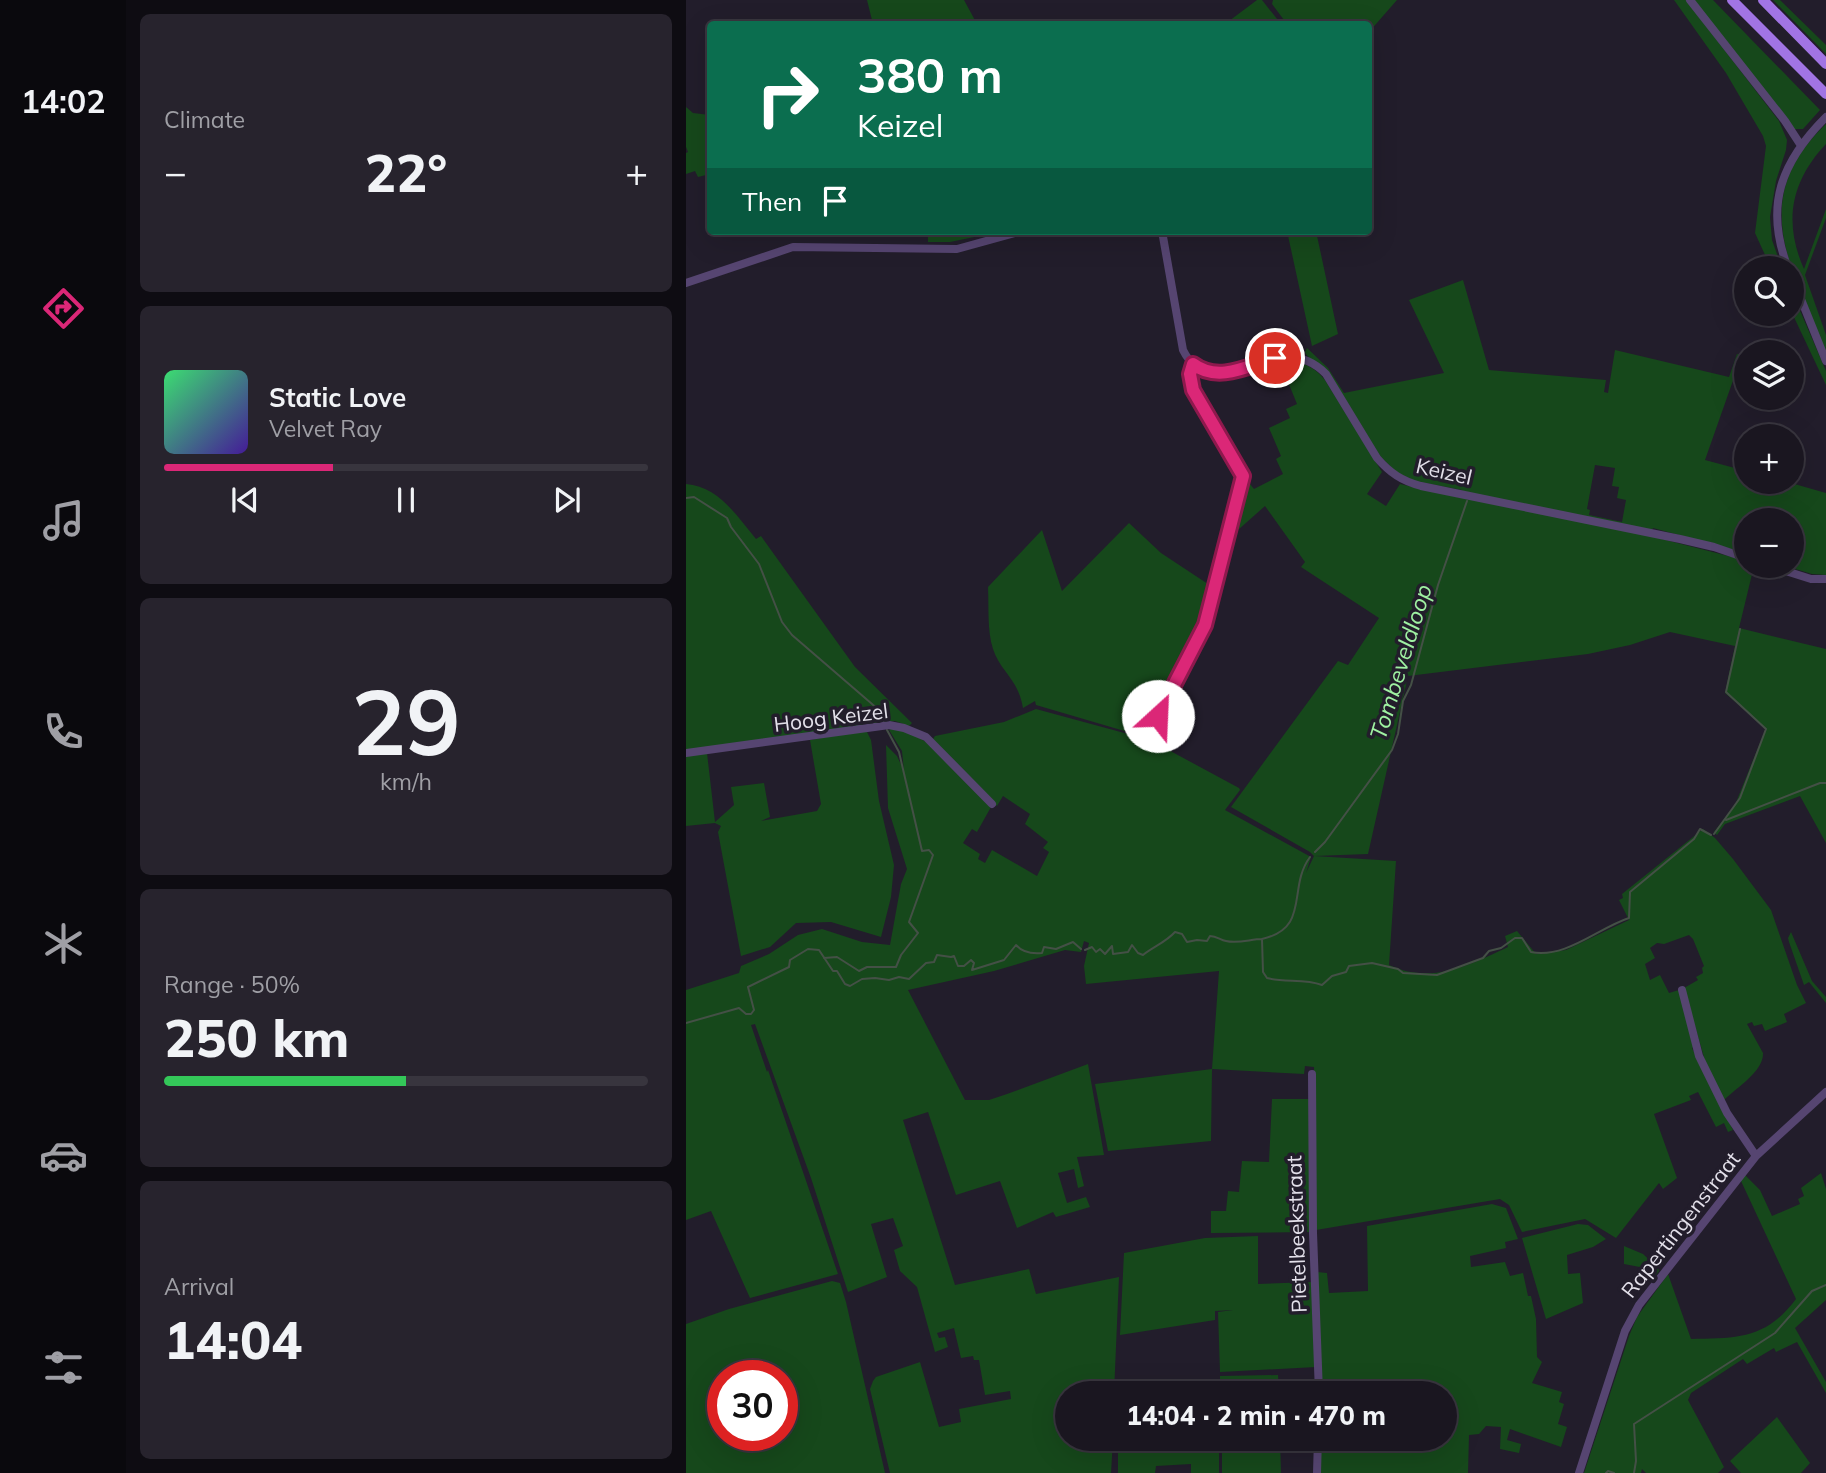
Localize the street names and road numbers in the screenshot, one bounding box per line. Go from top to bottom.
street label: Keizel [1414,452,1475,490]
street label: Hoog Keizel [772,697,889,737]
street label: Rapertingenstraat [1615,1146,1745,1303]
street label: Pietelbeekstraat [1280,1155,1312,1313]

